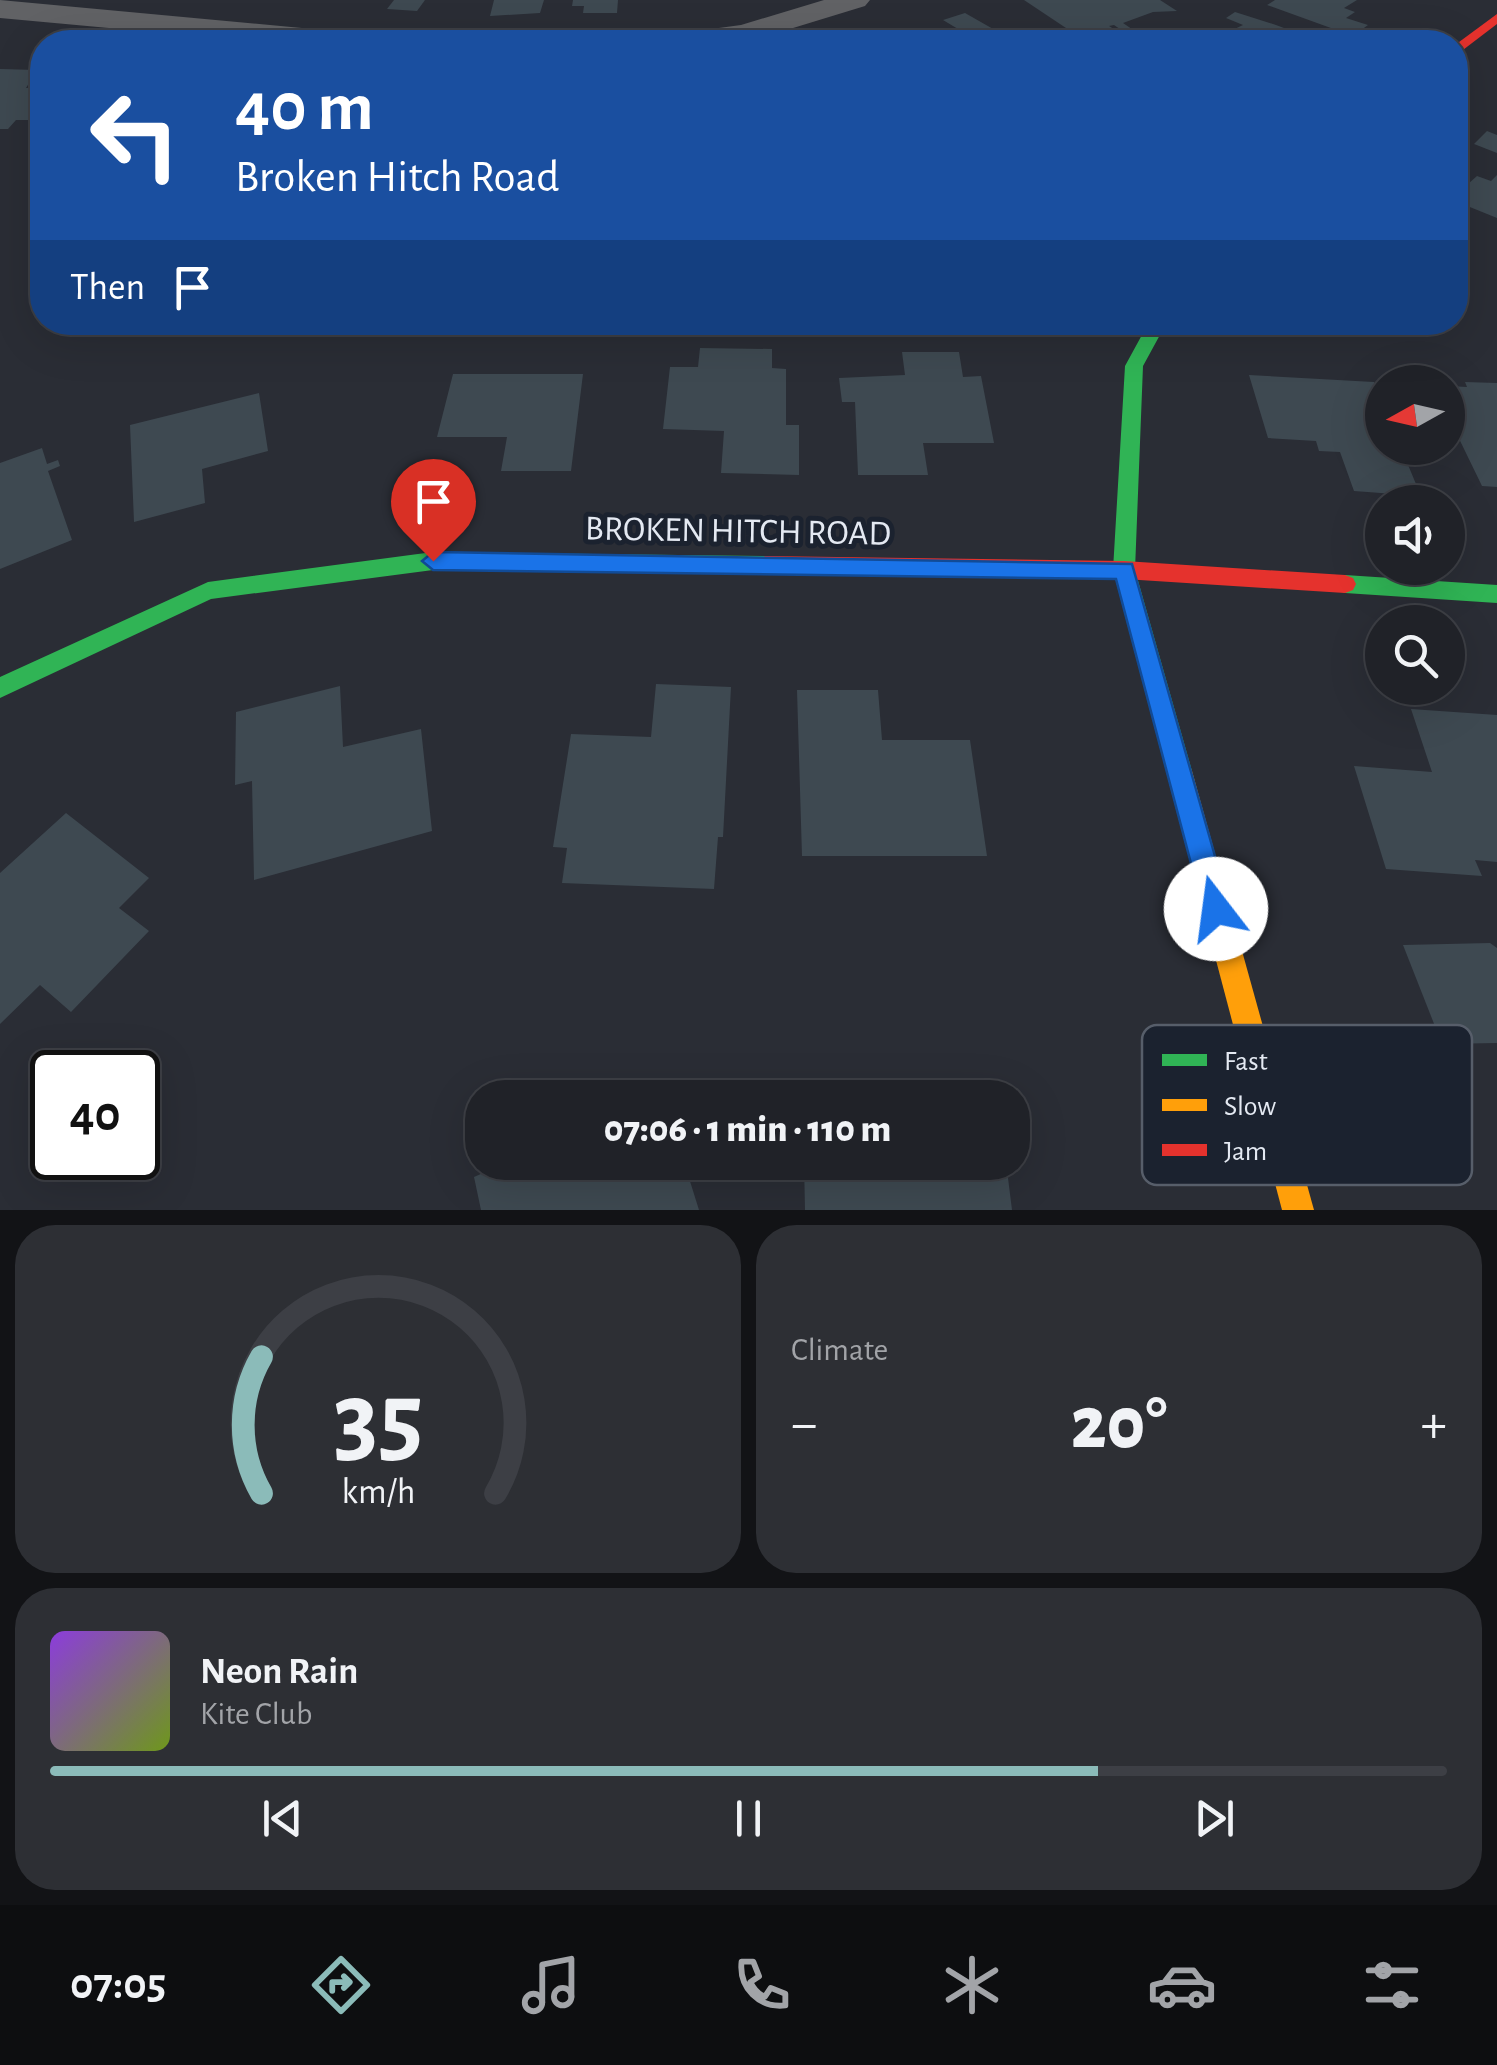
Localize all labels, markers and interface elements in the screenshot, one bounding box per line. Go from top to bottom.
icon: left [70,70,200,200]
text: 40 m [235,73,374,143]
text: Broken Hitch Road [235,155,560,200]
icon: arrive [165,260,220,315]
text: Then [70,269,145,307]
north arrow [1365,365,1465,465]
map controls [1365,365,1465,705]
pin [391,459,476,562]
icon: arrive [406,474,461,529]
button: sound [1365,485,1465,585]
street label: BROKEN HITCH ROAD [585,511,891,552]
button: search [1365,605,1465,705]
position arrow [1164,857,1268,961]
legend [1142,1025,1472,1185]
text: Fast [1224,1048,1268,1076]
speed limit sign: 40 [30,1050,160,1180]
text: Slow [1224,1093,1276,1121]
text: 07:06 · 1 min · 110 m [604,1111,891,1149]
text: Jam [1224,1138,1267,1166]
text: Climate [791,1334,888,1366]
text: 35 [333,1368,423,1472]
text: 20° [1071,1387,1167,1462]
text: − [791,1397,817,1452]
text: + [1421,1397,1447,1452]
text: km/h [341,1474,415,1510]
text: Neon Rain [200,1653,358,1691]
text: Kite Club [200,1698,312,1730]
icon: previous [255,1791,310,1846]
icon: pause [721,1791,776,1846]
icon: next [1187,1791,1242,1846]
icon: directions [306,1950,376,2020]
icon: music [516,1950,586,2020]
icon: phone [727,1950,797,2020]
icon: climate [937,1950,1007,2020]
icon: car [1147,1950,1217,2020]
icon: filters [1357,1950,1427,2020]
text: 07:05 [70,1962,166,2007]

